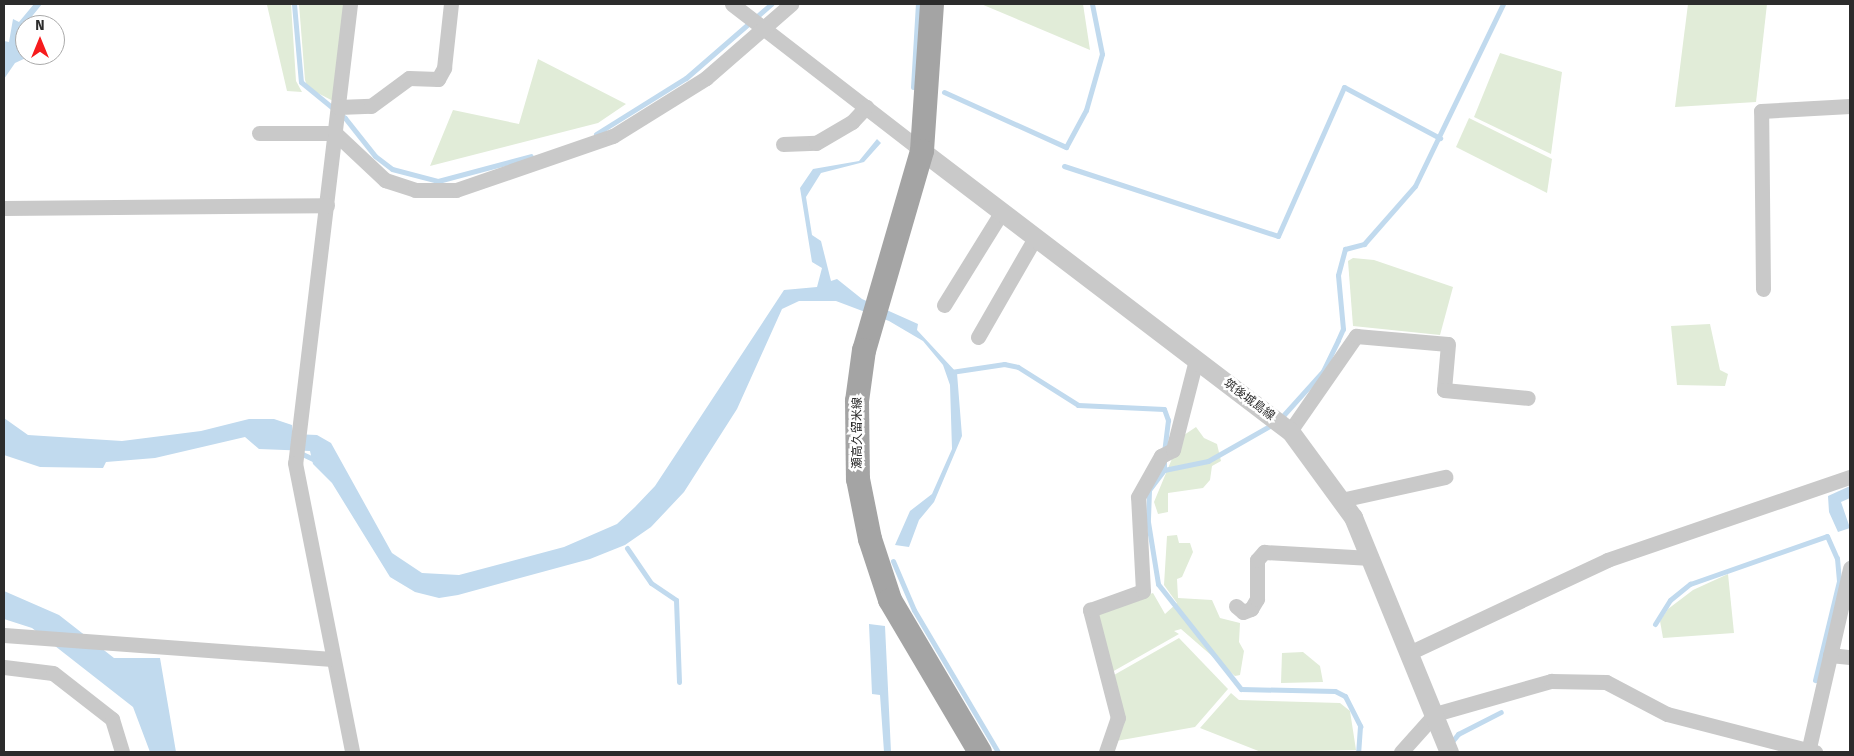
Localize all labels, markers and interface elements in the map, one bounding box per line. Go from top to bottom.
north arrow [15,15,65,65]
text: N [35,17,45,34]
street label: 筑後城島線 [1221,376,1277,424]
street label: 瀬高久留米線 [851,397,865,469]

